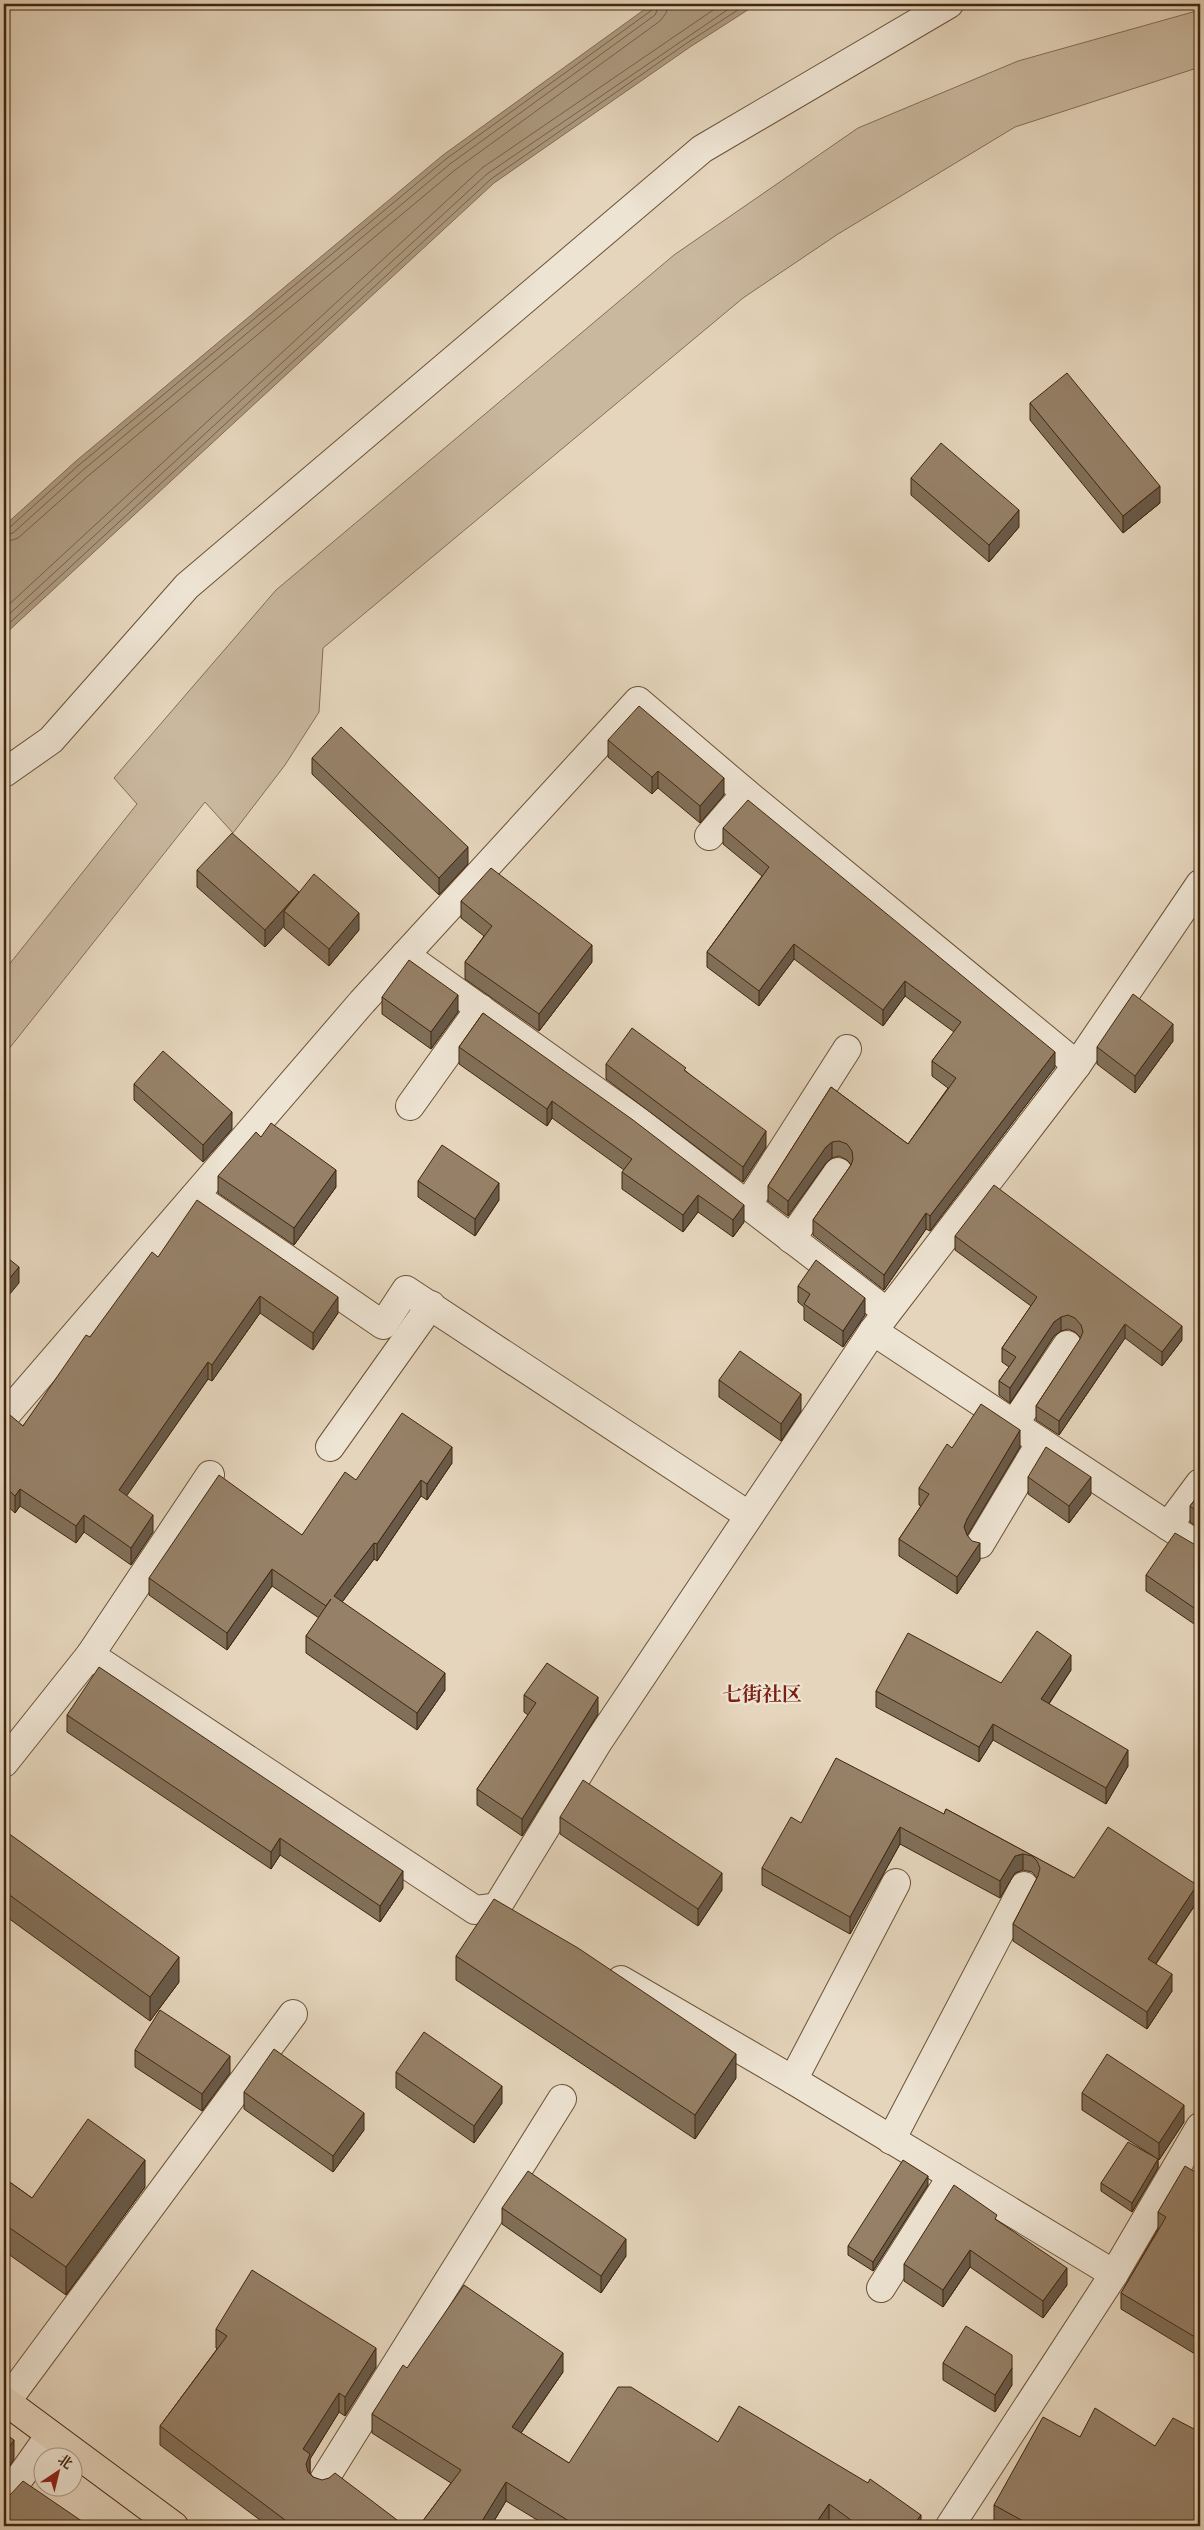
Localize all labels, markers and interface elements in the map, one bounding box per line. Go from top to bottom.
district label: 七街社区 [722,1682,802,1706]
north arrow [32,2448,82,2498]
text: 北 [55,2451,76,2473]

